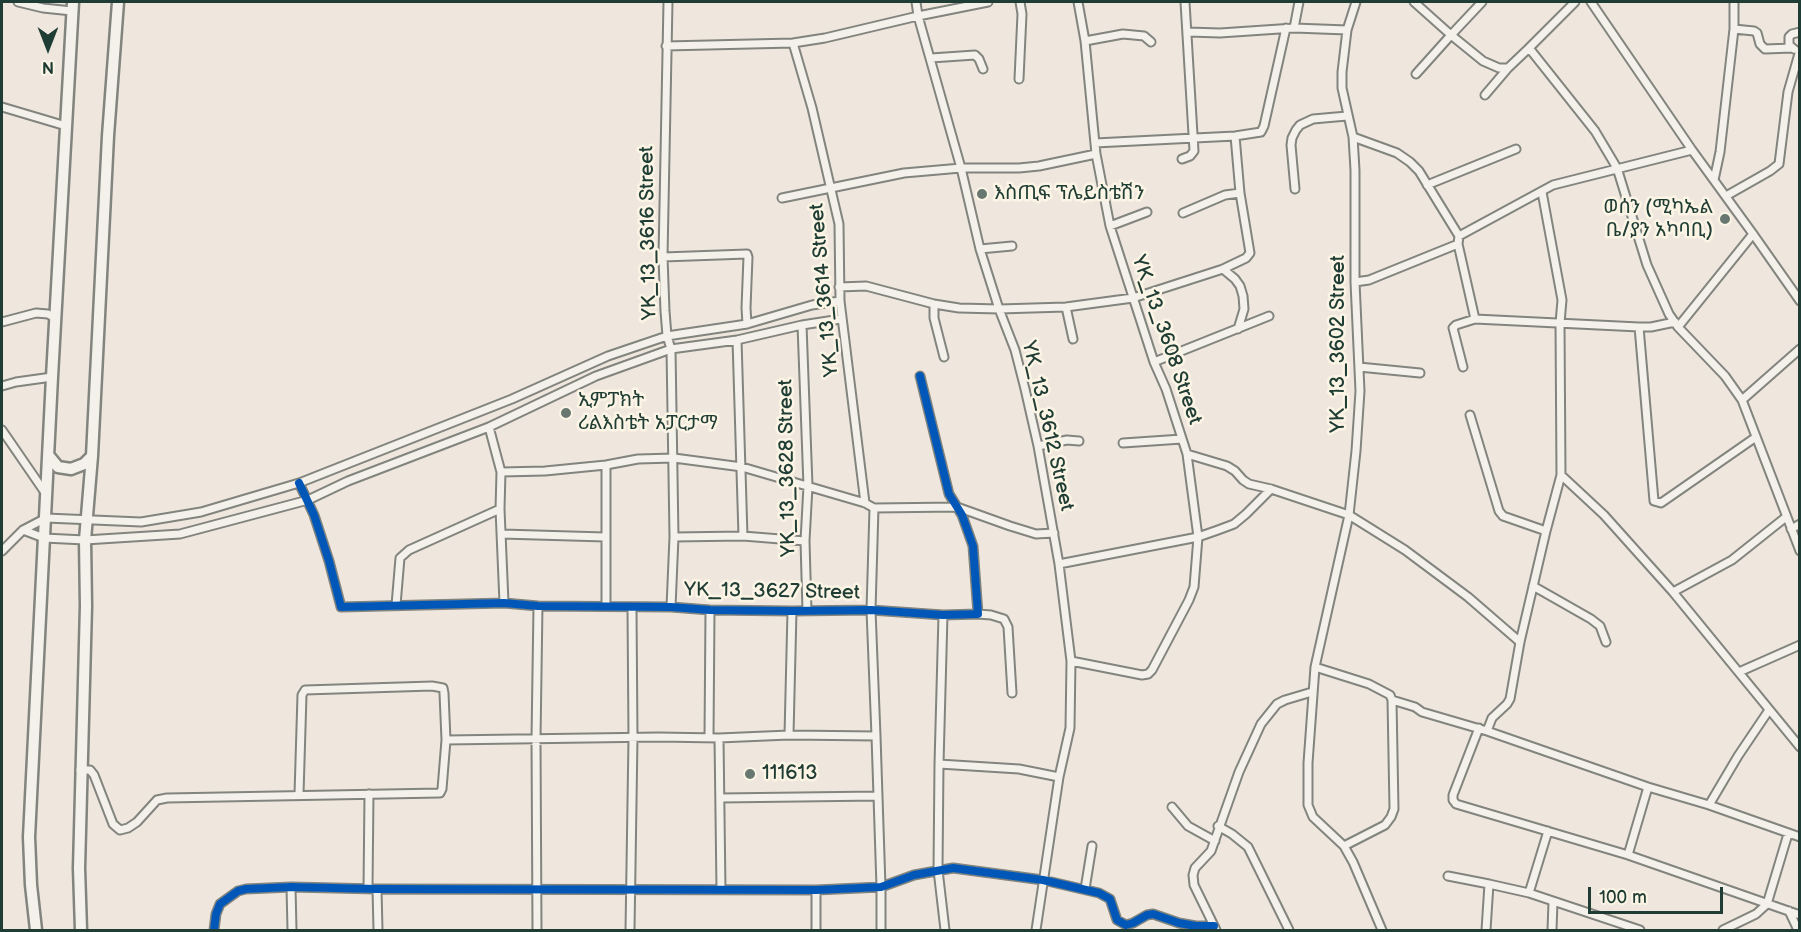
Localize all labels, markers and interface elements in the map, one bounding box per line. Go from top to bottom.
north arrow [18,18,78,78]
text: N [42,57,54,76]
street label: YK_13_3616 Street [635,146,663,320]
place label: እስጢፍ ፕሌይስቴሽን [994,182,1144,206]
marker: እስጢፍ ፕሌይስቴሽን [975,187,989,201]
place label: ወሰን (ሚካኤል ቤ/ያን አካባቢ) [1603,196,1713,243]
street label: YK_13_3614 Street [805,202,845,378]
marker: ወሰን (ሚካኤል ቤ/ያን አካባቢ) [1718,212,1732,226]
street label: YK_13_3608 Street [1126,252,1206,428]
street label: YK_13_3602 Street [1327,255,1351,433]
street label: YK_13_3612 Street [1016,339,1078,513]
street label: YK_13_3628 Street [774,379,802,557]
place label: ኢምፓክት ሪልእስቴት አፓርታማ [578,389,718,436]
marker: ኢምፓክት ሪልእስቴት አፓርታማ [559,406,573,420]
street label: YK_13_3627 Street [684,578,860,606]
place label: 111613 [762,762,817,786]
marker: 111613 [743,767,757,781]
scale bar [1591,875,1726,913]
text: 100 m [1599,887,1647,908]

